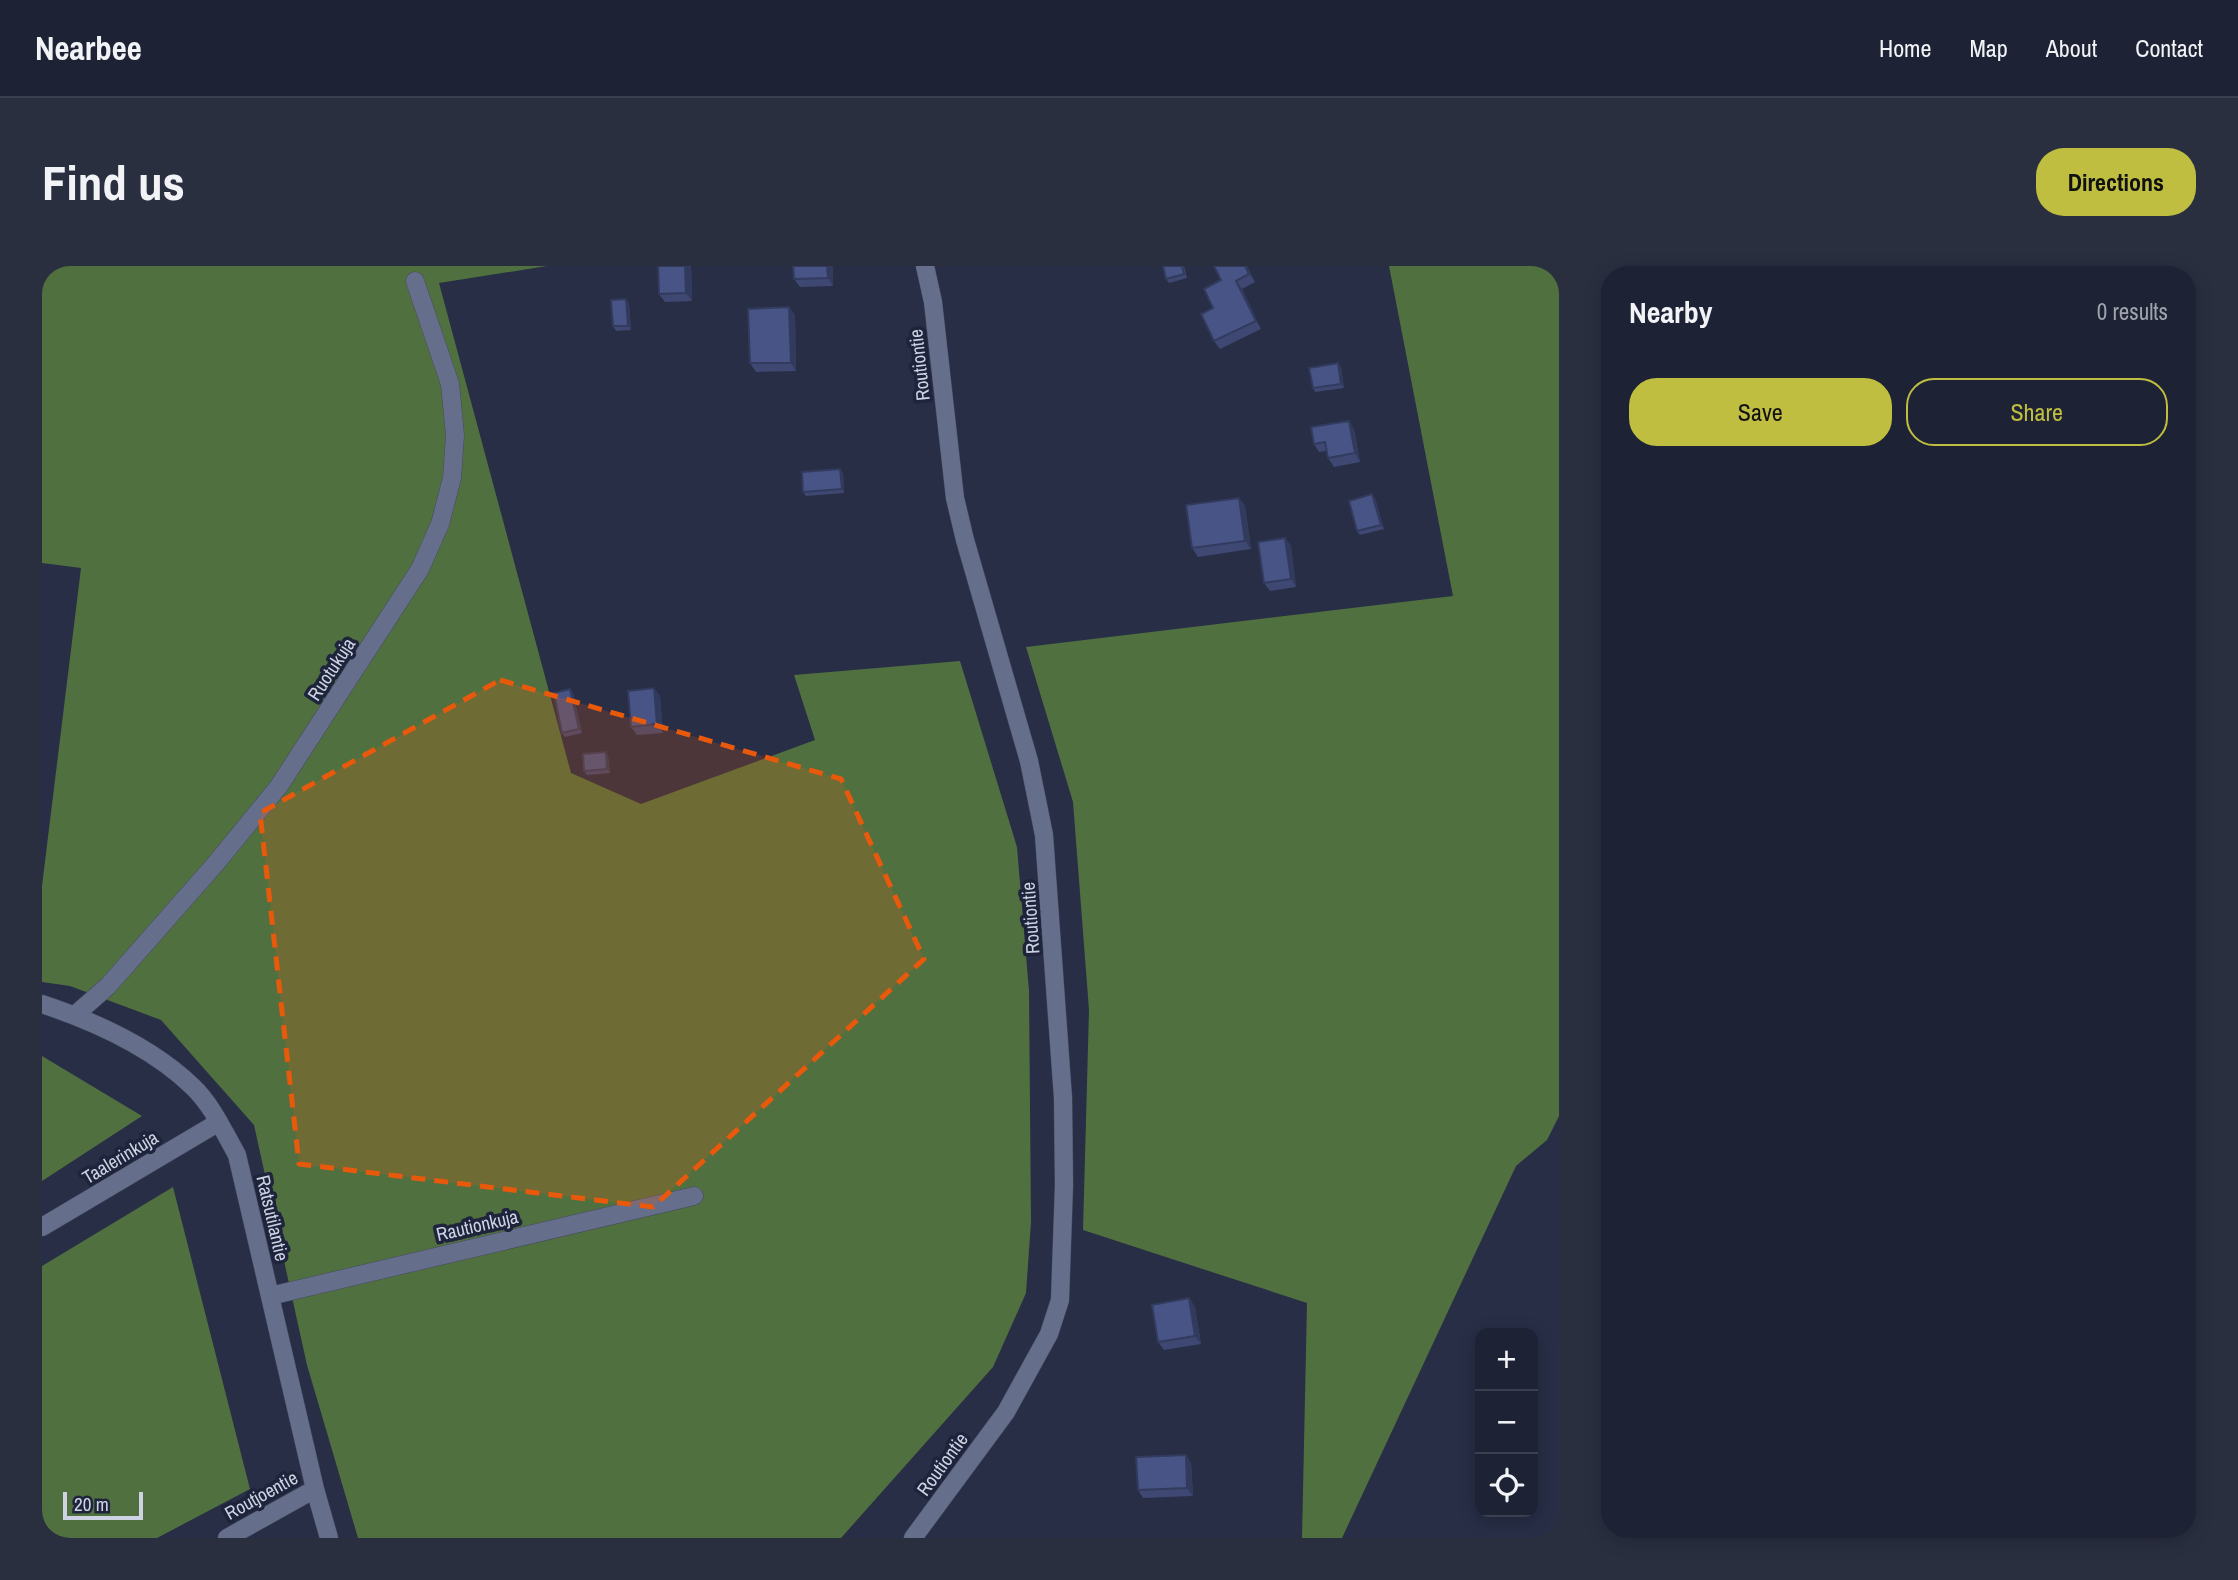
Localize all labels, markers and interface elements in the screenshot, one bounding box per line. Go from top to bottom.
text: Nearbee [35,26,142,70]
text: Home [1879,32,1931,64]
text: Map [1969,32,2008,64]
text: About [2046,32,2097,64]
text: Contact [2135,32,2203,64]
button: Directions [2036,148,2196,216]
text: Find us [42,149,185,215]
text: Nearby [1629,292,1712,332]
text: 0 results [2097,296,2168,327]
street label: Routiontie [902,328,936,402]
button: Save [1629,378,1892,446]
button: Share [1906,378,2168,446]
street label: Ruotukuja [301,632,361,705]
street label: Routiontie [1015,881,1045,955]
street label: Taalerinkuja [77,1124,163,1190]
street label: Ratsutilantie [250,1172,296,1264]
street label: Rautionkuja [434,1203,521,1247]
map controls [1475,1328,1538,1517]
button: + [1475,1328,1538,1391]
button: − [1475,1391,1538,1454]
street label: Routiontie [910,1427,974,1501]
button: locate [1475,1454,1538,1517]
street label: Routjoentie [220,1464,302,1526]
scale bar [63,1489,144,1521]
text: 20 m [74,1491,109,1517]

